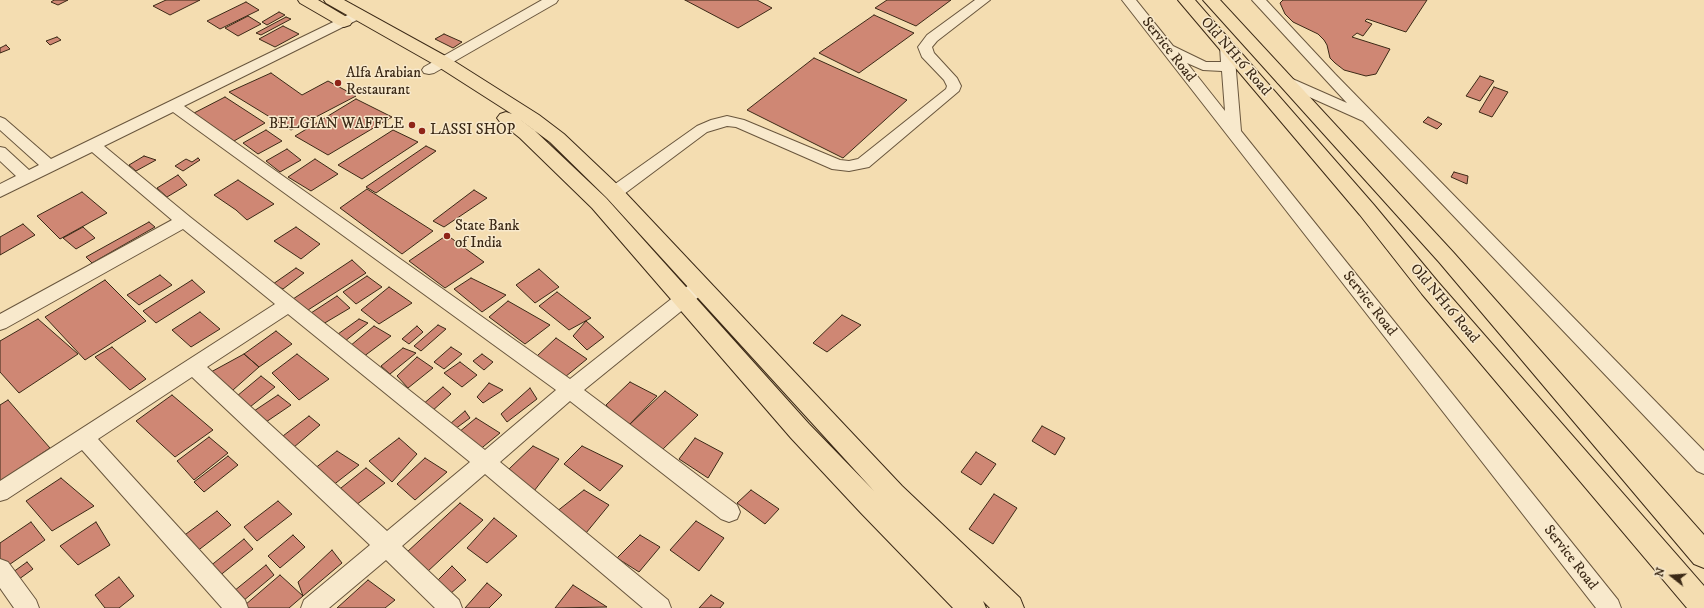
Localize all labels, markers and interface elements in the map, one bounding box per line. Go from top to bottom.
street label: Service Road [1137,14,1199,86]
street label: Old NH16 Road [1196,14,1274,100]
place label: Alfa Arabian Restaurant [346,65,421,100]
marker: Alfa Arabian Restaurant [333,78,343,88]
place label: BELGIAN WAFFLE [269,116,404,134]
marker: BELGIAN WAFFLE [407,120,417,130]
place label: LASSI SHOP [430,122,515,140]
marker: LASSI SHOP [417,126,427,136]
place label: State Bank of India [455,218,519,253]
marker: State Bank of India [442,231,452,241]
street label: Old NH16 Road [1406,261,1482,347]
street label: Service Road [1338,268,1400,340]
street label: Service Road [1539,522,1601,594]
north arrow [1652,556,1692,596]
text: N [1653,566,1669,579]

